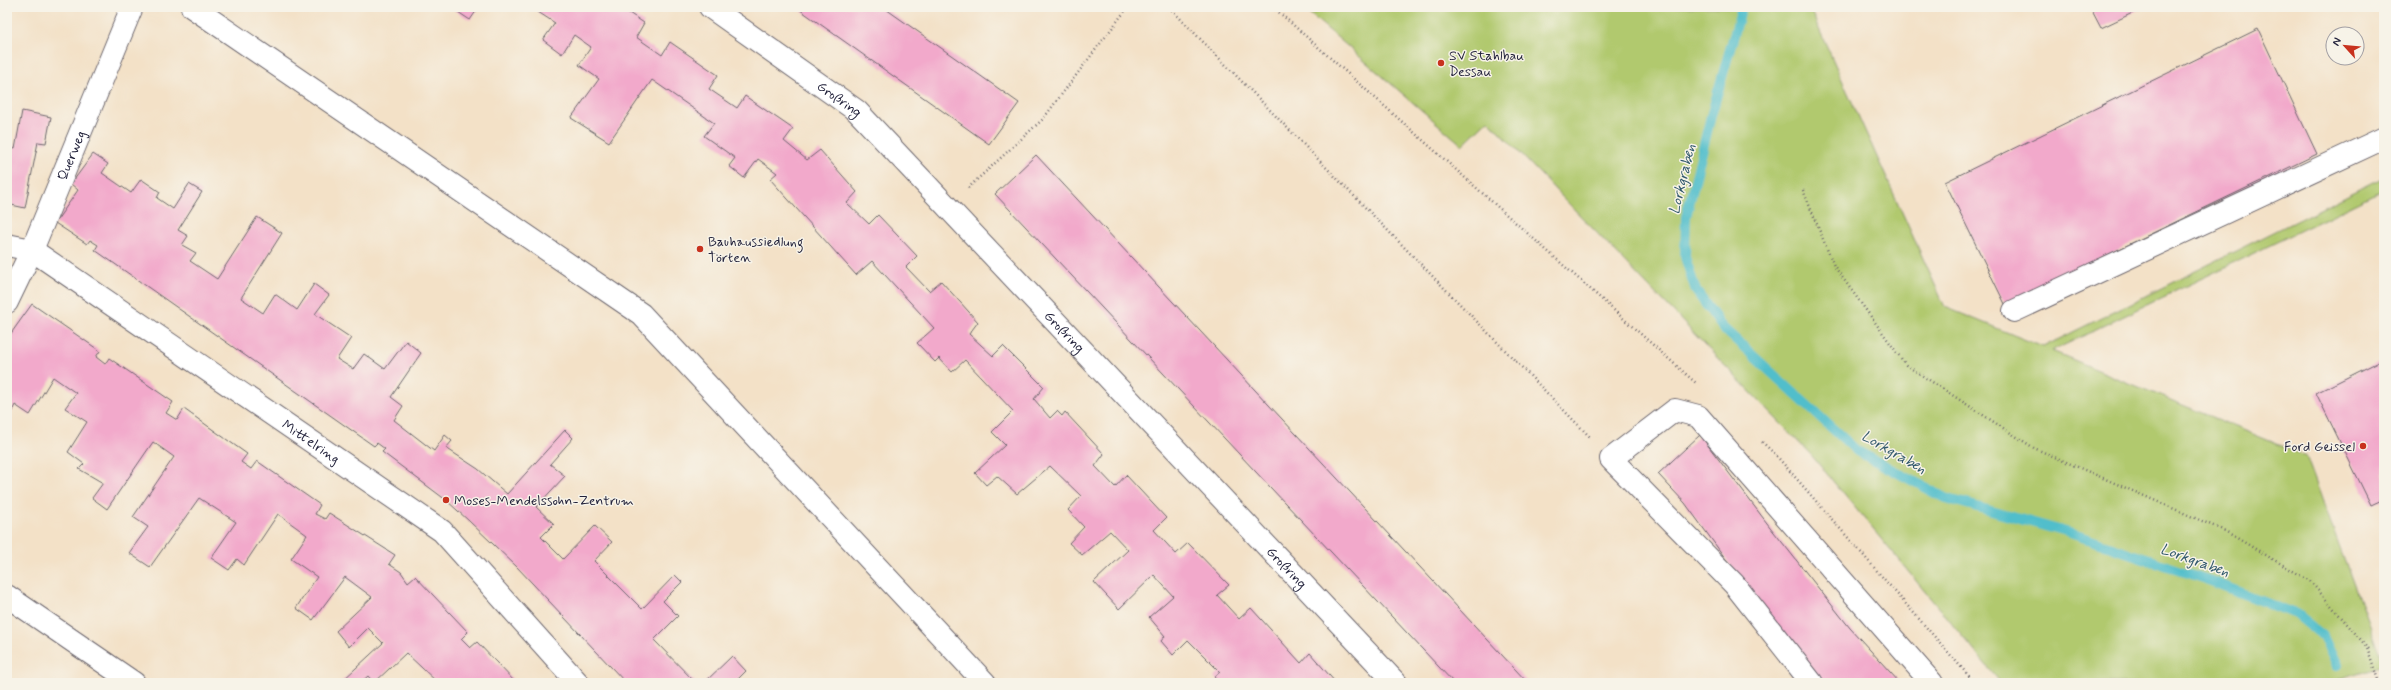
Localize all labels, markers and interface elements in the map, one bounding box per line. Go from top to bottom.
north arrow [2325,26,2365,66]
text: N [2329,35,2345,48]
place label: SV Stahlbau Dessau [1449,47,1524,81]
marker: SV Stahlbau Dessau [1436,58,1446,68]
street label: Großring [813,77,866,122]
street label: Querweg [54,128,90,184]
water label: Lorkgraben [1665,142,1701,216]
place label: Bauhaussiedlung Törten [708,233,803,267]
marker: Bauhaussiedlung Törten [695,244,705,254]
street label: Großring [1040,307,1088,358]
street label: Mittelring [278,416,343,468]
water label: Lorkgraben [1857,426,1930,480]
place label: Ford Geissel [2284,438,2355,456]
marker: Ford Geissel [2358,441,2368,451]
place label: Moses-Mendelssohn-Zentrum [454,492,634,510]
marker: Moses-Mendelssohn-Zentrum [441,495,451,505]
water label: Lorkgraben [2158,539,2232,583]
street label: Großring [1262,543,1310,594]

